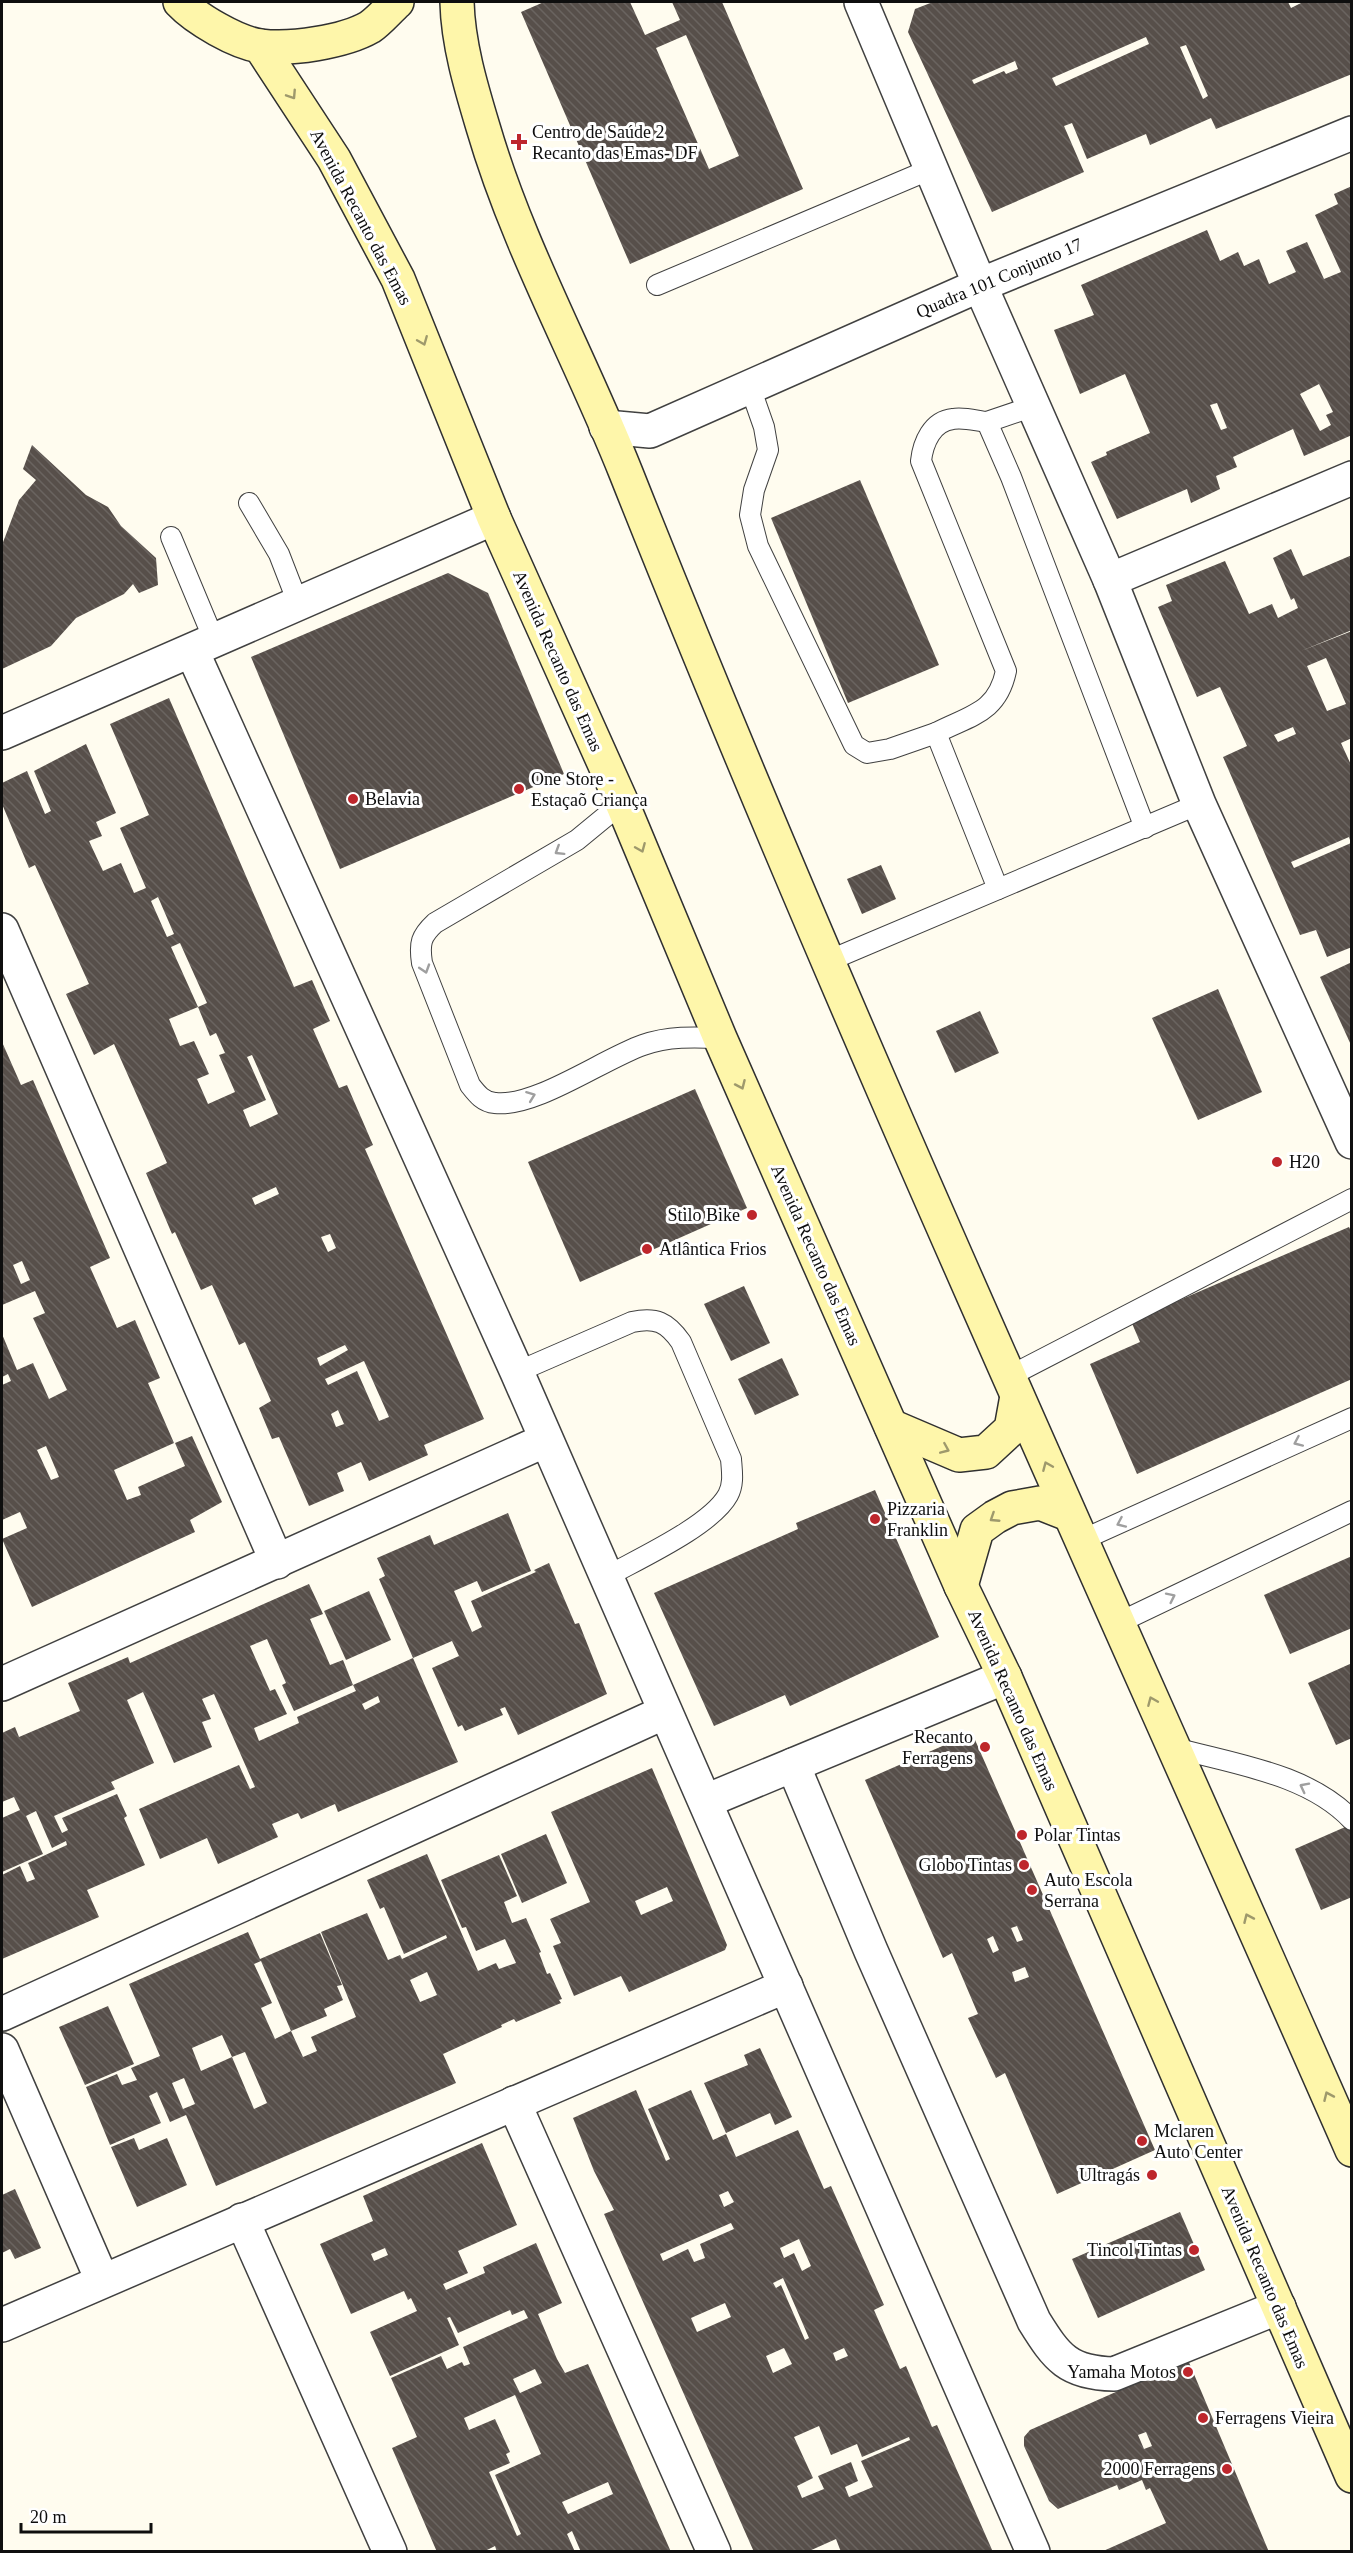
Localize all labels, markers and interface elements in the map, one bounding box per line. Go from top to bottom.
one-way arrow [285,88,296,99]
place label: Centro de Saúde 2 Recanto das Emas- DF [532,122,697,163]
street label: Avenida Recanto das Emas [306,126,416,308]
marker: Centro de Saúde 2 Recanto das Emas- DF [510,133,528,151]
street label: Quadra 101 Conjunto 17 [913,234,1085,322]
one-way arrow [416,334,428,345]
street label: Avenida Recanto das Emas [509,567,607,755]
place label: One Store - Estaçaõ Criança [531,769,647,810]
marker: One Store - Estaçaõ Criança [512,782,526,796]
place label: Belavia [365,789,420,809]
marker: Belavia [346,792,360,806]
one-way arrow [633,841,645,852]
one-way arrow [555,844,565,856]
one-way arrow [418,963,430,974]
one-way arrow [734,1079,746,1090]
one-way arrow [525,1091,536,1103]
place label: H20 [1289,1152,1320,1172]
marker: H20 [1270,1155,1284,1169]
street label: Avenida Recanto das Emas [767,1161,865,1349]
place label: Stilo Bike [667,1205,740,1225]
marker: Stilo Bike [745,1208,759,1222]
place label: Atlântica Frios [659,1239,766,1259]
marker: Atlântica Frios [640,1242,654,1256]
one-way arrow [1294,1435,1305,1447]
one-way arrow [939,1442,950,1454]
one-way arrow [1042,1461,1054,1472]
place label: Pizzaria Franklin [887,1499,948,1540]
one-way arrow [990,1511,1000,1523]
marker: Pizzaria Franklin [868,1512,882,1526]
one-way arrow [1116,1515,1127,1527]
one-way arrow [1164,1593,1175,1605]
street label: Avenida Recanto das Emas [964,1606,1062,1794]
one-way arrow [1147,1697,1159,1708]
place label: Recanto Ferragens [902,1727,973,1768]
marker: Recanto Ferragens [978,1740,992,1754]
one-way arrow [1299,1783,1310,1795]
place label: Polar Tintas [1034,1825,1121,1845]
marker: Polar Tintas [1015,1828,1029,1842]
place label: Globo Tintas [918,1855,1012,1875]
marker: Globo Tintas [1017,1858,1031,1872]
place label: Auto Escola Serrana [1044,1870,1132,1911]
marker: Auto Escola Serrana [1025,1883,1039,1897]
one-way arrow [1243,1913,1255,1924]
one-way arrow [1323,2092,1335,2103]
place label: Mclaren Auto Center [1154,2121,1242,2162]
marker: Mclaren Auto Center [1135,2134,1149,2148]
place label: Ultragás [1079,2165,1140,2185]
marker: Ultragás [1145,2168,1159,2182]
street label: Avenida Recanto das Emas [1217,2183,1313,2371]
place label: Tincol Tintas [1087,2240,1182,2260]
marker: Tincol Tintas [1187,2243,1201,2257]
place label: Yamaha Motos [1067,2362,1176,2382]
marker: Yamaha Motos [1181,2365,1195,2379]
place label: Ferragens Vieira [1215,2408,1334,2428]
marker: Ferragens Vieira [1196,2411,1210,2425]
place label: 2000 Ferragens [1104,2459,1215,2479]
marker: 2000 Ferragens [1220,2462,1234,2476]
scale bar [21,2496,152,2534]
text: 20 m [30,2507,67,2527]

